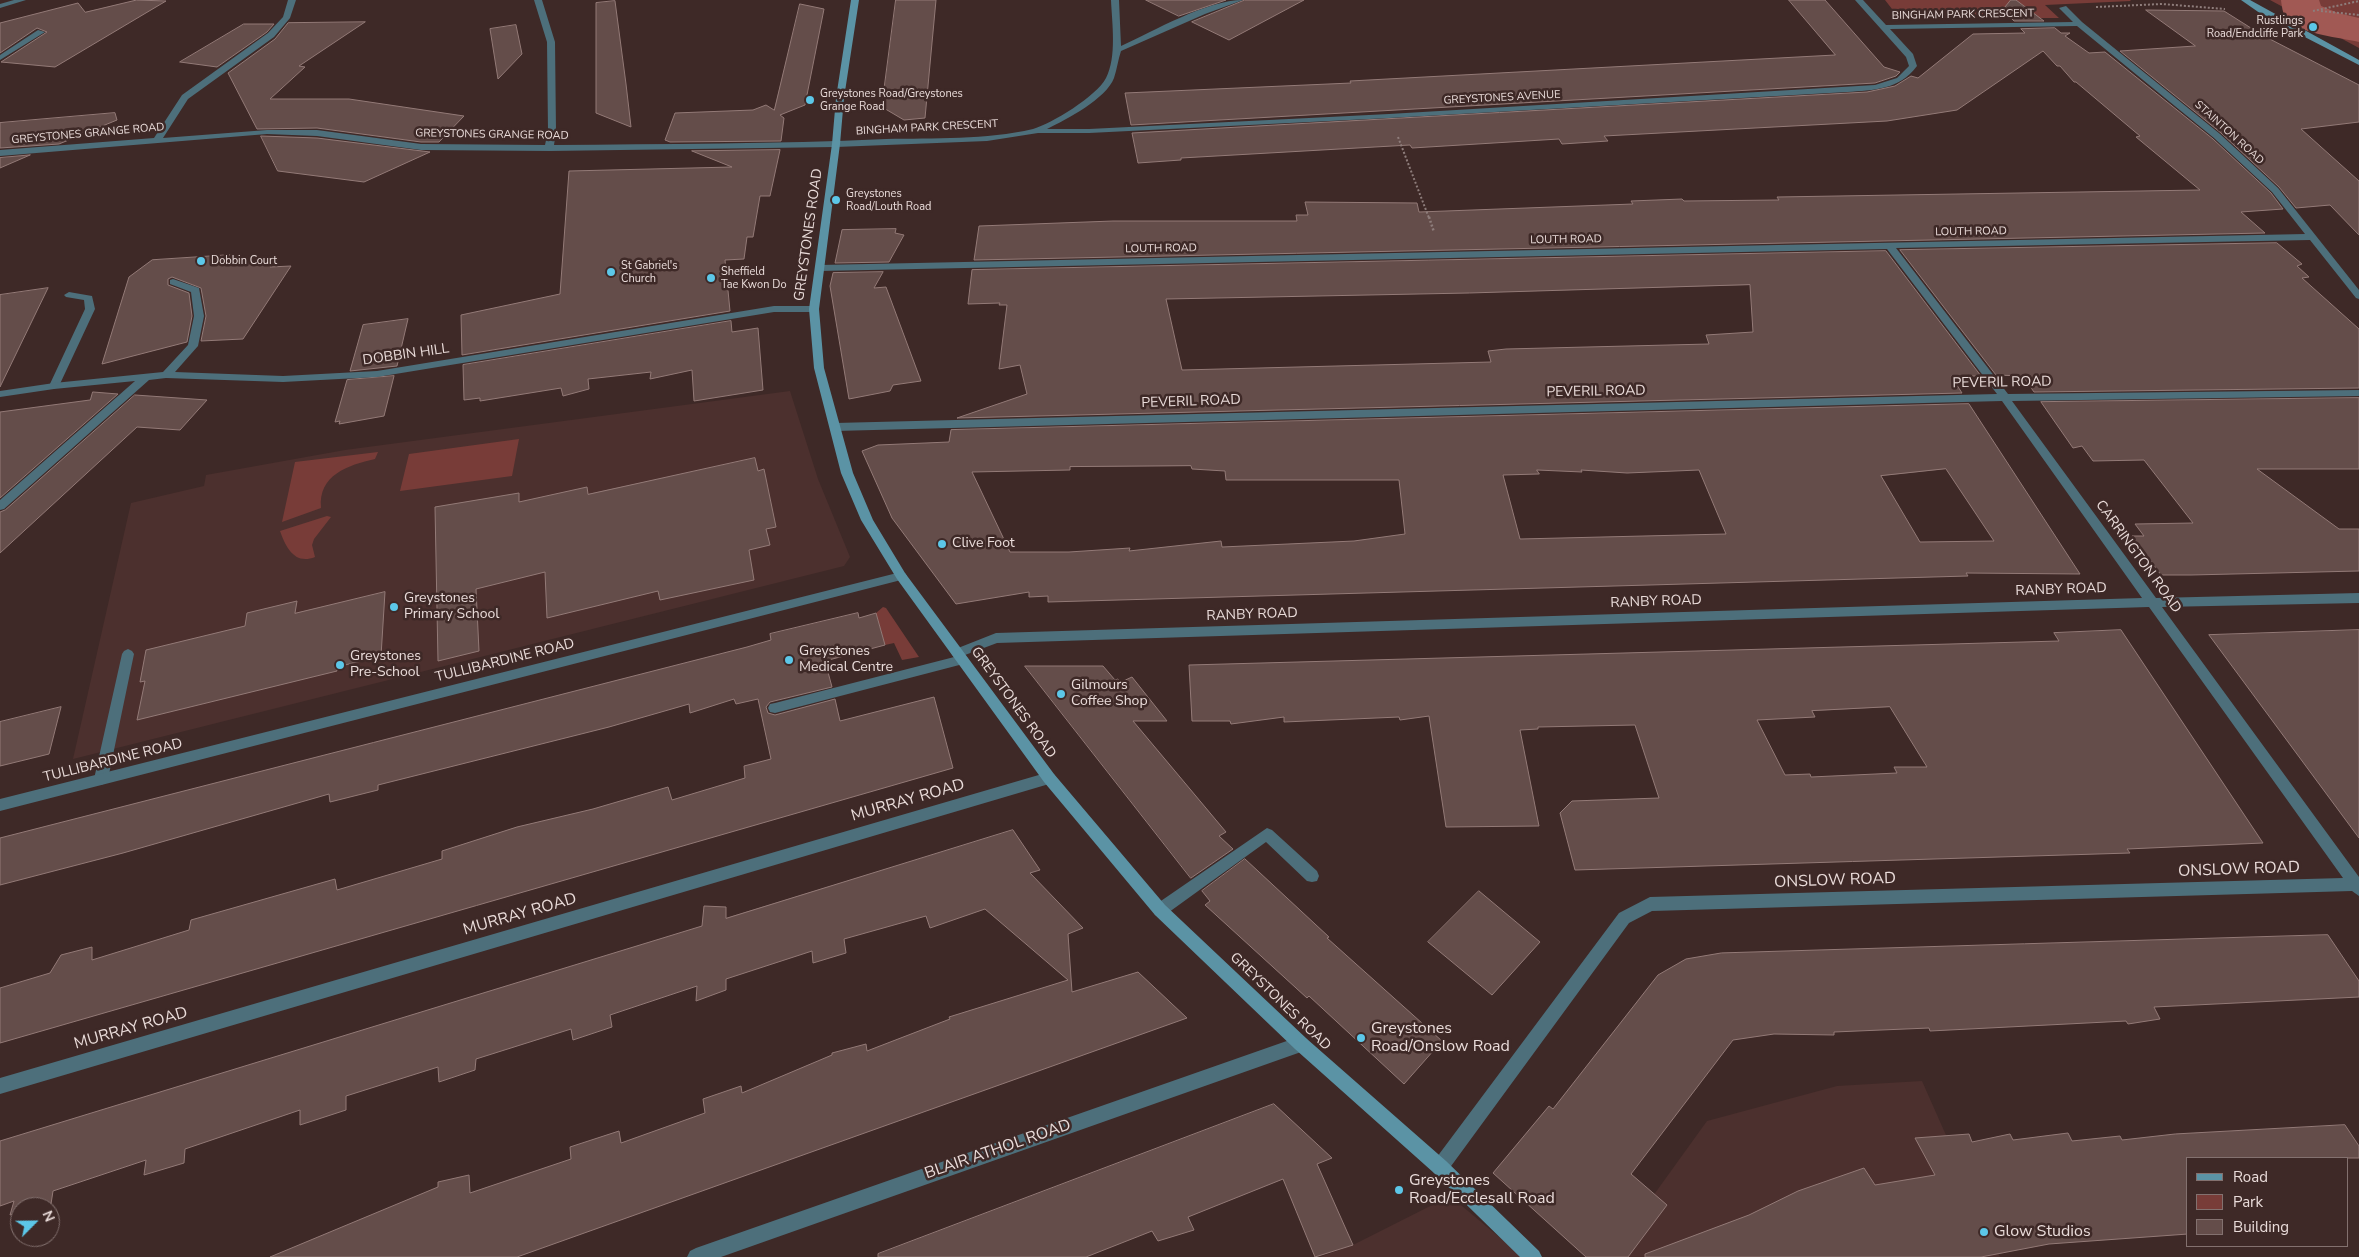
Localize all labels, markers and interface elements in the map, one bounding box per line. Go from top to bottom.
street label: BINGHAM PARK CRESCENT [1892,7,2034,23]
place label: Rustlings Road/Endcliffe Park [2207,14,2303,40]
marker: Rustlings Road/Endcliffe Park [2307,21,2319,33]
place label: Greystones Road/Greystones Grange Road [820,87,963,113]
street label: GREYSTONES AVENUE [1443,88,1561,108]
marker: Greystones Road/Greystones Grange Road [804,94,816,106]
street label: STAINTON ROAD [2192,98,2266,168]
street label: BINGHAM PARK CRESCENT [855,118,999,138]
street label: GREYSTONES GRANGE ROAD [11,121,165,147]
street label: GREYSTONES GRANGE ROAD [415,127,569,143]
street label: GREYSTONES ROAD [791,168,827,302]
place label: Greystones Road/Louth Road [846,187,931,213]
marker: Greystones Road/Louth Road [830,194,842,206]
street label: LOUTH ROAD [1935,225,2007,239]
street label: LOUTH ROAD [1530,233,1602,247]
street label: LOUTH ROAD [1125,242,1197,256]
place label: Dobbin Court [211,254,277,268]
marker: Dobbin Court [195,255,207,267]
place label: St Gabriel's Church [621,259,678,285]
place label: Sheffield Tae Kwon Do [721,265,787,291]
marker: St Gabriel's Church [605,266,617,278]
marker: Sheffield Tae Kwon Do [705,272,717,284]
street label: DOBBIN HILL [362,341,450,369]
street label: PEVERIL ROAD [1952,374,2052,392]
street label: PEVERIL ROAD [1546,383,1646,401]
street label: PEVERIL ROAD [1141,392,1241,412]
street label: CARRINGTON ROAD [2092,497,2184,617]
place label: Clive Foot [952,536,1015,552]
marker: Clive Foot [936,538,948,550]
street label: RANBY ROAD [2015,580,2107,600]
place label: Greystones Primary School [404,591,499,624]
street label: RANBY ROAD [1610,592,1702,612]
marker: Greystones Primary School [388,601,400,613]
street label: RANBY ROAD [1206,605,1298,625]
street label: TULLIBARDINE ROAD [434,636,576,686]
place label: Greystones Medical Centre [799,644,893,676]
street label: GREYSTONES ROAD [967,644,1059,762]
place label: Greystones Pre-School [350,649,421,682]
marker: Greystones Medical Centre [783,654,795,666]
marker: Greystones Pre-School [334,659,346,671]
place label: Gilmours Coffee Shop [1071,678,1148,710]
marker: Gilmours Coffee Shop [1055,688,1067,700]
street label: TULLIBARDINE ROAD [42,736,184,786]
street label: MURRAY ROAD [849,776,967,826]
street label: ONSLOW ROAD [2178,858,2300,882]
street label: ONSLOW ROAD [1774,869,1896,893]
street label: MURRAY ROAD [461,890,579,940]
street label: GREYSTONES ROAD [1226,950,1334,1054]
street label: MURRAY ROAD [72,1004,190,1054]
place label: Greystones Road/Onslow Road [1371,1019,1510,1057]
marker: Greystones Road/Onslow Road [1355,1032,1367,1044]
street label: BLAIR ATHOL ROAD [922,1116,1074,1184]
legend [2186,1157,2349,1247]
text: Road [2233,1167,2268,1187]
place label: Greystones Road/Ecclesall Road [1409,1171,1555,1209]
marker: Greystones Road/Ecclesall Road [1393,1184,1405,1196]
text: Park [2233,1192,2263,1212]
north arrow [10,1197,60,1247]
text: N [38,1208,59,1225]
text: Building [2233,1217,2289,1237]
place label: Glow Studios [1994,1222,2091,1242]
marker: Glow Studios [1978,1226,1990,1238]

